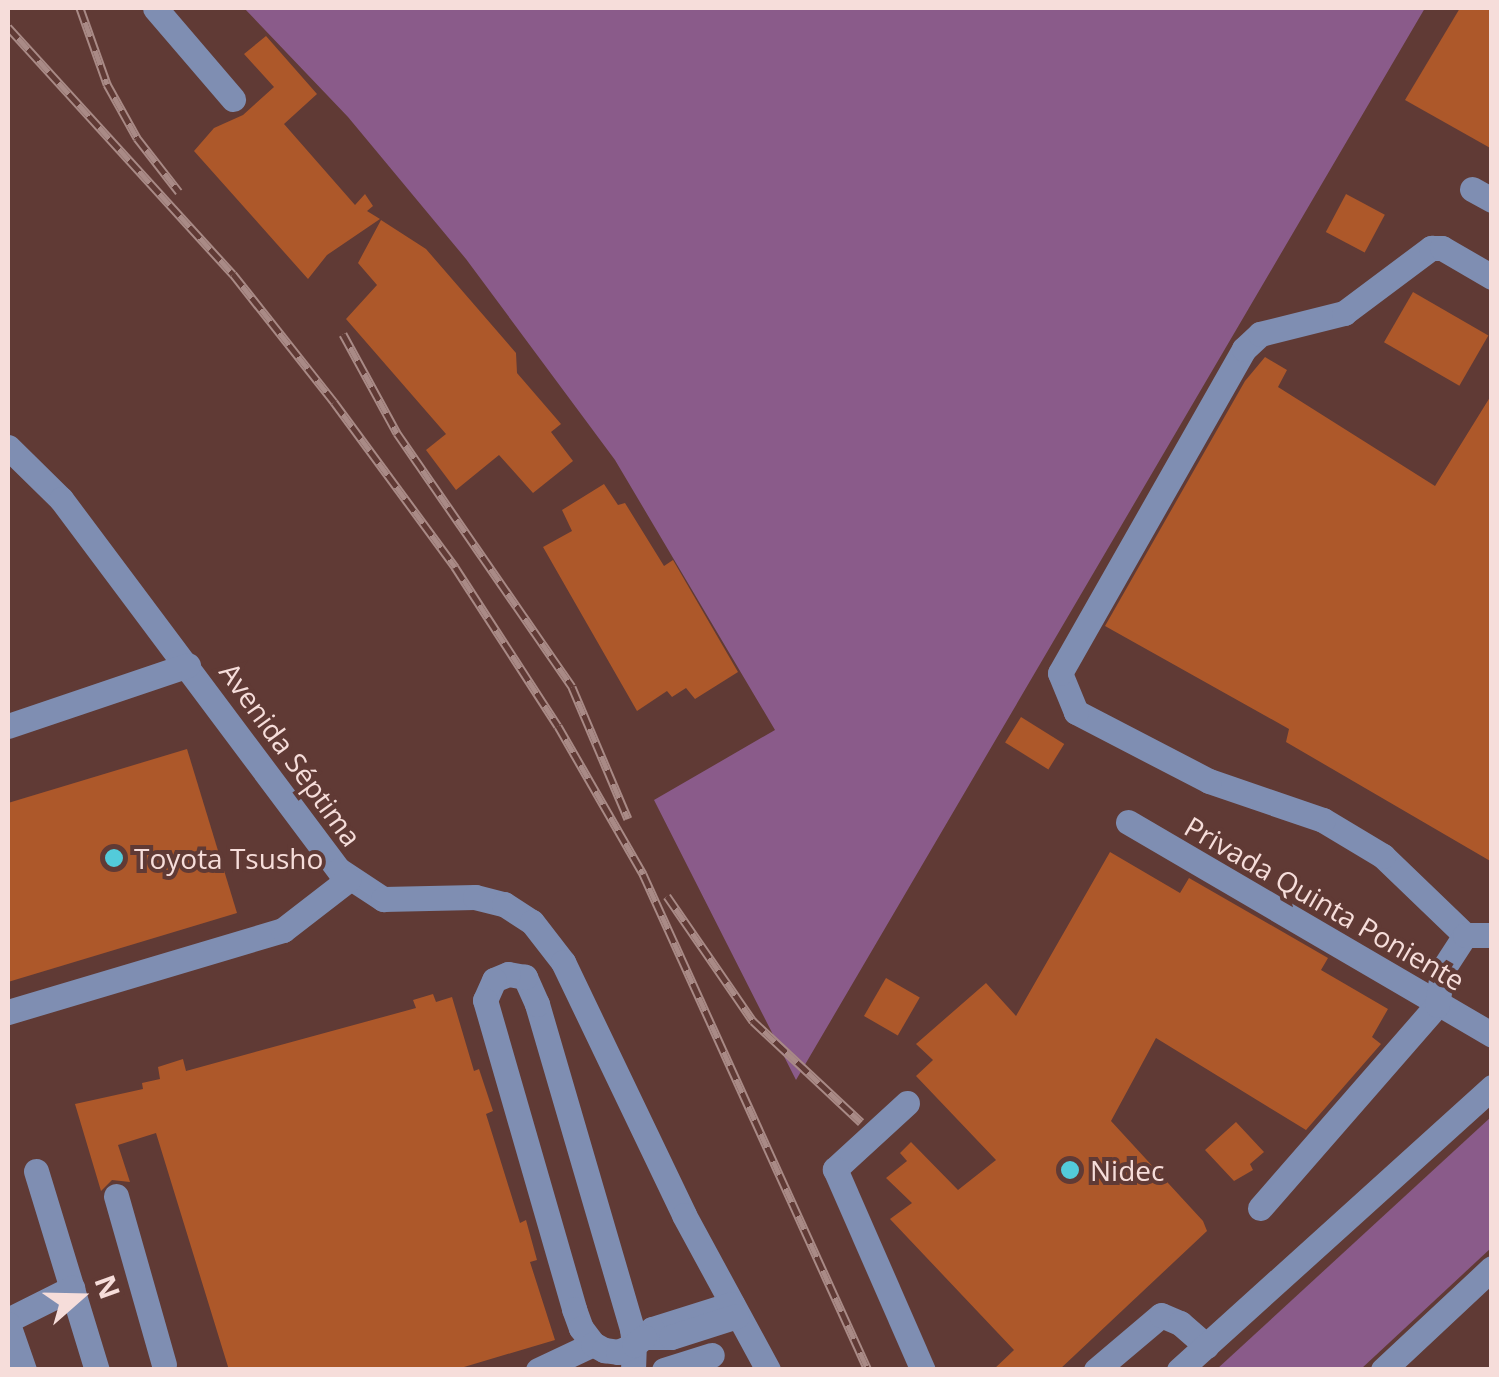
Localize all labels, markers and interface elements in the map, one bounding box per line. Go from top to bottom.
street label: Avenida Séptima [213,656,369,852]
street label: Privada Quinta Poniente [1179,809,1471,997]
place label: Toyota Tsusho [134,841,323,875]
marker: Toyota Tsusho [103,847,125,869]
place label: Nidec [1090,1153,1164,1187]
marker: Nidec [1059,1159,1081,1181]
north arrow [30,1247,130,1347]
text: N [86,1270,130,1304]

